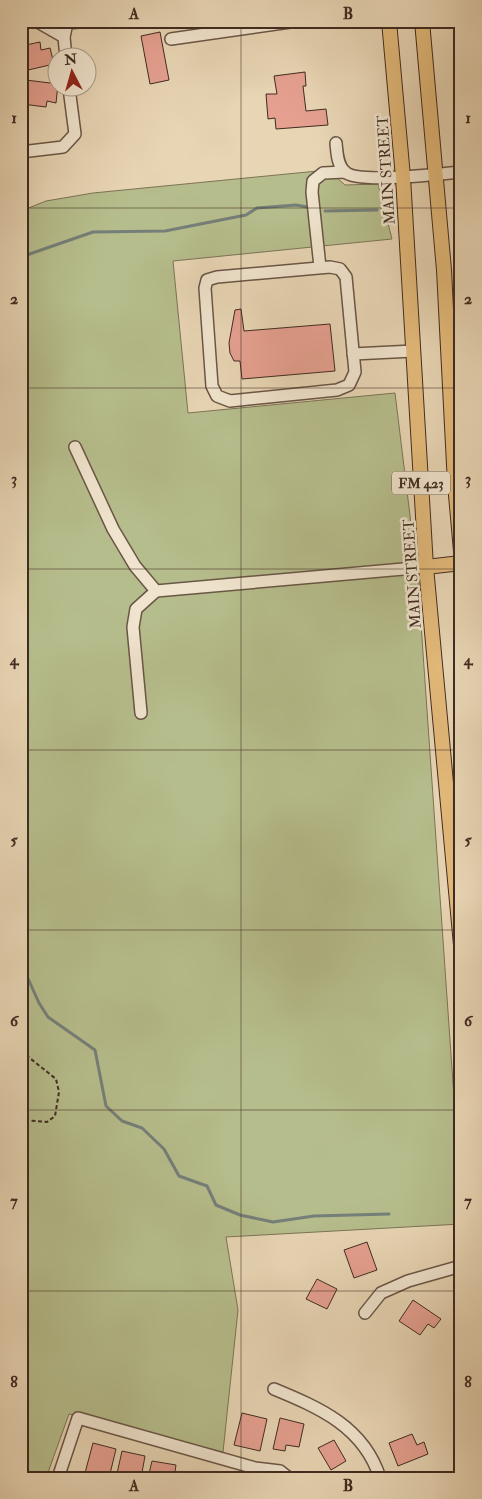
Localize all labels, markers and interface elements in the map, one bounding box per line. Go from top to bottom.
text: A [128,4,140,24]
text: B [343,4,353,24]
north arrow [48,48,98,98]
text: N [63,50,78,69]
text: 1 [11,108,17,128]
text: 1 [465,108,471,128]
street label: MAIN STREET [373,115,400,225]
text: 2 [10,289,18,309]
text: 2 [464,289,472,309]
text: 3 [11,469,17,489]
text: 3 [465,469,471,489]
road number: FM 423 [392,472,450,494]
street label: MAIN STREET [399,519,426,629]
text: 4 [9,650,20,670]
text: 4 [463,650,474,670]
text: 5 [10,830,18,850]
text: 5 [464,830,472,850]
text: 6 [10,1011,20,1031]
text: 6 [464,1011,474,1031]
text: 7 [10,1191,18,1211]
text: 7 [464,1191,472,1211]
text: 8 [10,1372,18,1392]
text: 8 [464,1372,472,1392]
text: A [128,1476,140,1496]
text: B [343,1476,353,1496]

